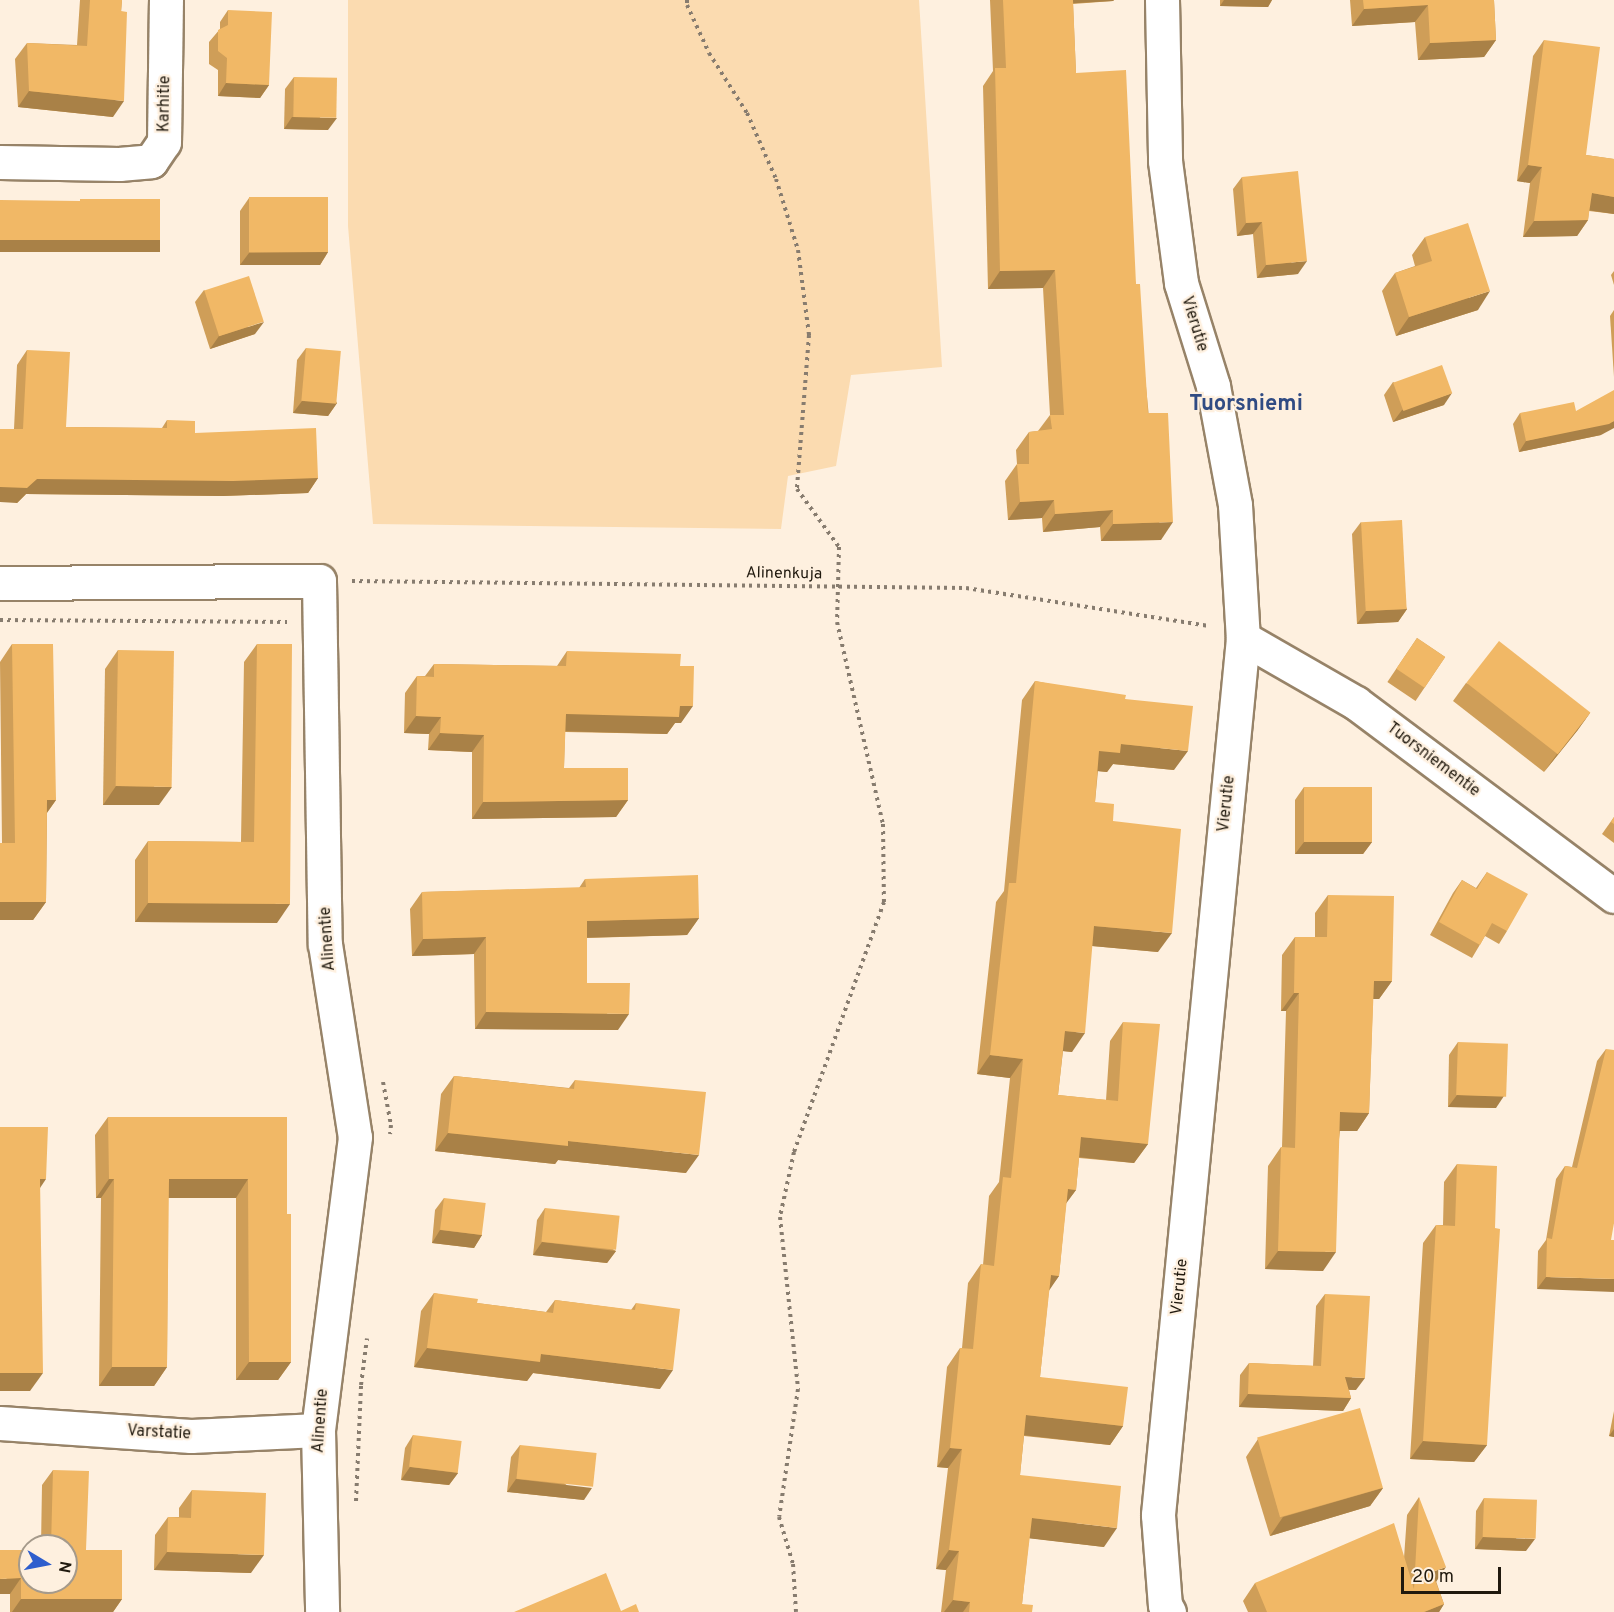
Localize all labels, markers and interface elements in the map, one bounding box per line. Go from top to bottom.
street label: Karhitie [155,76,175,132]
street label: Vierutie [1177,294,1211,354]
district label: Tuorsniemi [1189,392,1303,418]
street label: Alinenkuja [746,564,822,584]
street label: Tuorsniementie [1383,719,1483,801]
street label: Vierutie [1214,775,1240,833]
street label: Alinentie [316,906,340,972]
street label: Vierutie [1167,1258,1193,1316]
street label: Alinentie [309,1388,333,1454]
street label: Varstatie [127,1422,191,1444]
north arrow [18,1534,78,1594]
scale bar [1404,1555,1504,1593]
text: N [53,1559,75,1574]
text: 20 m [1412,1566,1454,1589]

